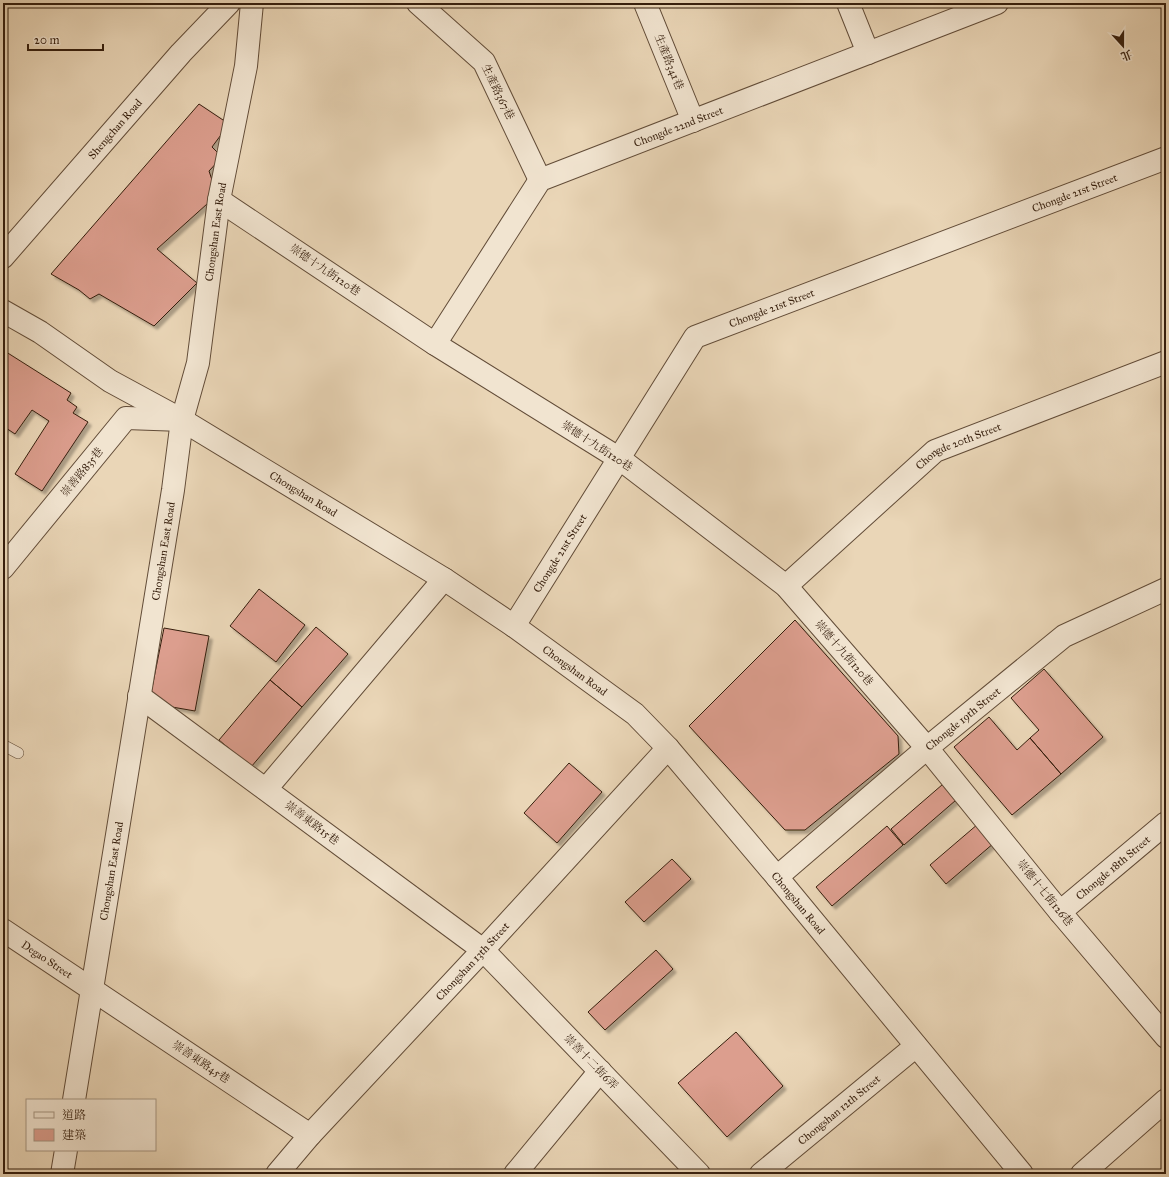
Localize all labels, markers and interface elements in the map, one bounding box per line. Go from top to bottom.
scale bar [28,26,103,52]
north arrow [1103,26,1143,66]
street label: 生產路341巷 [652,32,686,92]
text: 20 m [34,33,60,47]
text: 北 [1119,47,1134,63]
street label: 生產路367巷 [479,62,517,122]
street label: Shengchan Road [85,96,145,162]
street label: Chongde 22nd Street [632,103,725,150]
street label: Chongde 21st Street [1030,171,1119,215]
street label: Chongshan East Road [202,181,229,282]
street label: 崇德十九街120巷 [287,242,363,298]
street label: Chongde 21st Street [727,286,816,330]
street label: 崇德十九街120巷 [559,418,635,474]
street label: Chongde 20th Street [913,420,1003,472]
street label: 崇善路835巷 [58,445,106,499]
street label: Chongshan Road [267,468,340,519]
street label: Chongshan East Road [149,500,178,601]
street label: Chongde 21st Street [530,511,589,595]
street label: 崇德十九街120巷 [812,618,876,688]
street label: Chongshan Road [540,642,610,698]
street label: Chongde 19th Street [923,684,1003,753]
street label: 崇善東路15巷 [282,798,342,848]
street label: Chongshan East Road [97,820,126,921]
street label: Chongde 18th Street [1073,833,1153,902]
street label: 崇德十七街126巷 [1014,857,1076,929]
street label: Chongshan Road [769,869,828,937]
street label: Chongshan 13th Street [433,919,512,1003]
street label: Degao Street [19,938,75,981]
street label: 崇善十二街6弄 [561,1032,621,1092]
street label: 崇善東路45巷 [170,1038,232,1086]
street label: Chongshan 12th Street [795,1072,883,1147]
legend [26,1099,156,1151]
text: 道路 [62,1108,86,1122]
text: 建築 [62,1128,86,1142]

